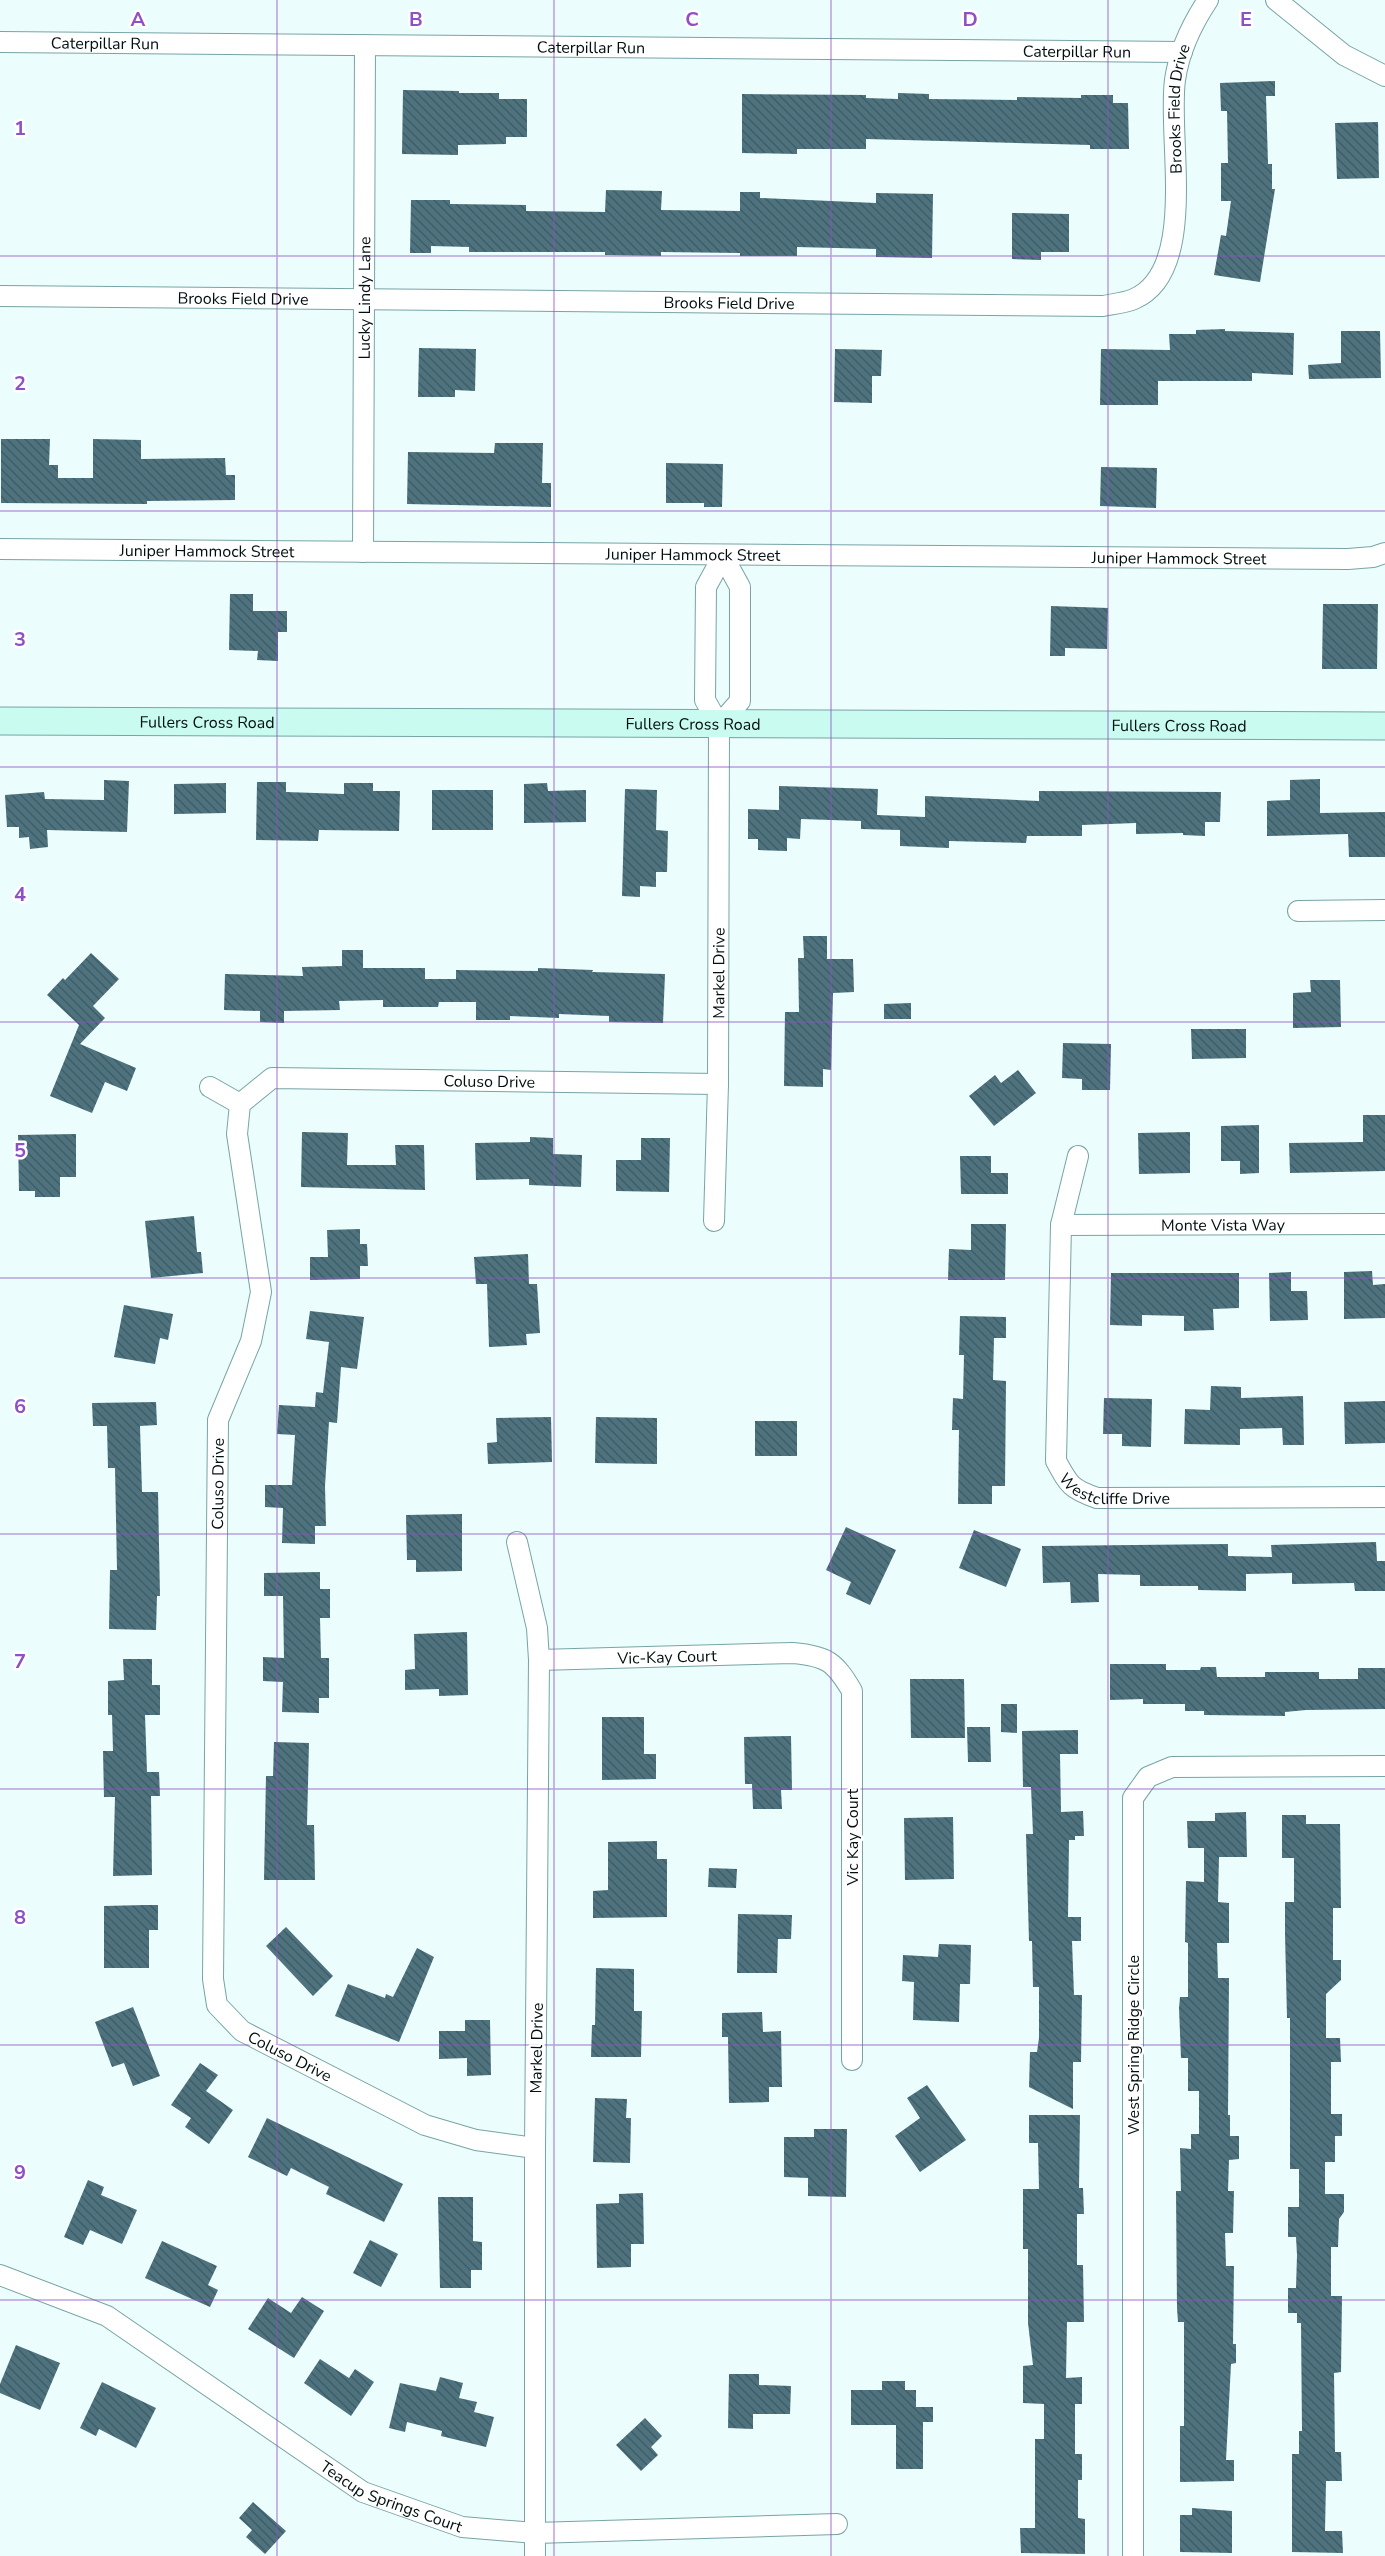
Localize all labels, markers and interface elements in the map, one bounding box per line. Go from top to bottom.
text: A [131,6,146,33]
text: B [409,6,423,33]
text: C [685,6,699,33]
text: D [962,6,978,33]
text: E [1240,6,1252,33]
street label: Caterpillar Run [51,32,159,55]
street label: Caterpillar Run [537,37,645,59]
street label: Caterpillar Run [1023,41,1131,64]
street label: Brooks Field Drive [1164,41,1196,174]
text: 1 [14,115,26,142]
street label: Lucky Lindy Lane [354,236,376,360]
street label: Brooks Field Drive [177,288,309,311]
street label: Brooks Field Drive [663,292,795,315]
text: 2 [14,370,26,397]
street label: Juniper Hammock Street [118,540,295,563]
street label: Juniper Hammock Street [604,543,781,567]
street label: Juniper Hammock Street [1090,547,1267,570]
text: 3 [14,626,26,653]
street label: Fullers Cross Road [139,712,275,734]
street label: Fullers Cross Road [625,713,761,736]
street label: Fullers Cross Road [1111,715,1247,738]
text: 4 [14,881,26,908]
street label: Markel Drive [708,927,730,1019]
street label: Coluso Drive [443,1070,535,1094]
text: 5 [14,1137,26,1164]
street label: Monte Vista Way [1161,1214,1286,1237]
text: 6 [14,1393,26,1420]
street label: Coluso Drive [207,1438,230,1530]
street label: Westcliffe Drive [1054,1469,1170,1511]
street label: Vic-Kay Court [616,1645,717,1670]
text: 7 [14,1648,26,1675]
street label: Vic Kay Court [842,1788,864,1886]
text: 8 [14,1904,26,1931]
street label: West Spring Ridge Circle [1123,1955,1145,2135]
street label: Markel Drive [525,2002,549,2094]
street label: Coluso Drive [244,2026,335,2087]
text: 9 [14,2159,26,2186]
street label: Teacup Springs Court [316,2456,466,2538]

